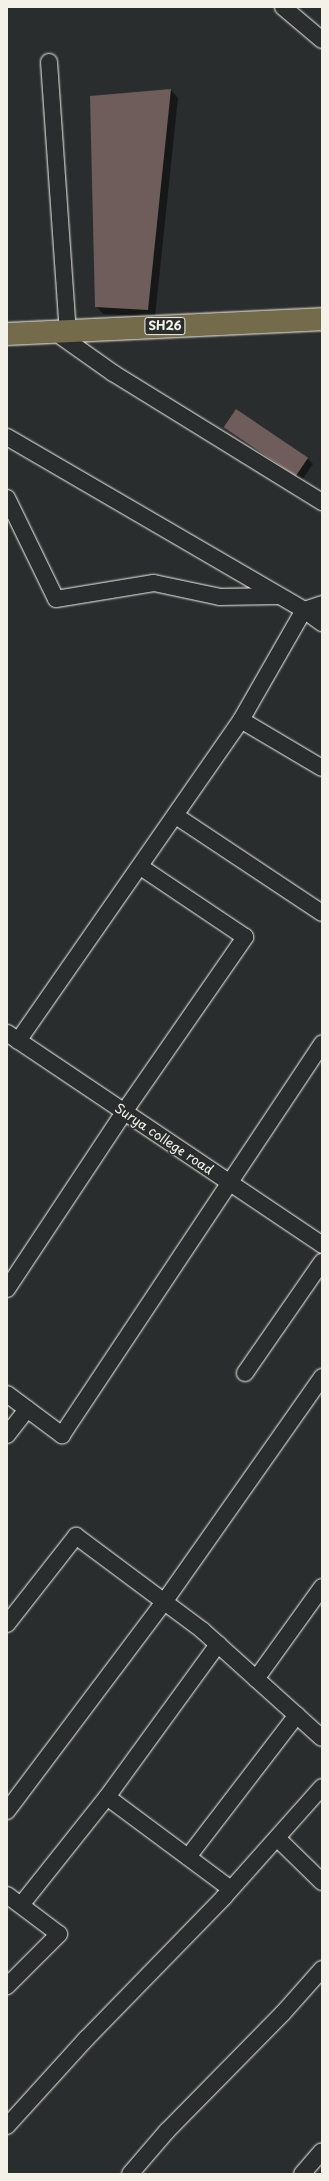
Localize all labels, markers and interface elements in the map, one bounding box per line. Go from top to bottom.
road number: SH26 [144,316,186,336]
street label: Surya college road [112,1100,216,1178]

